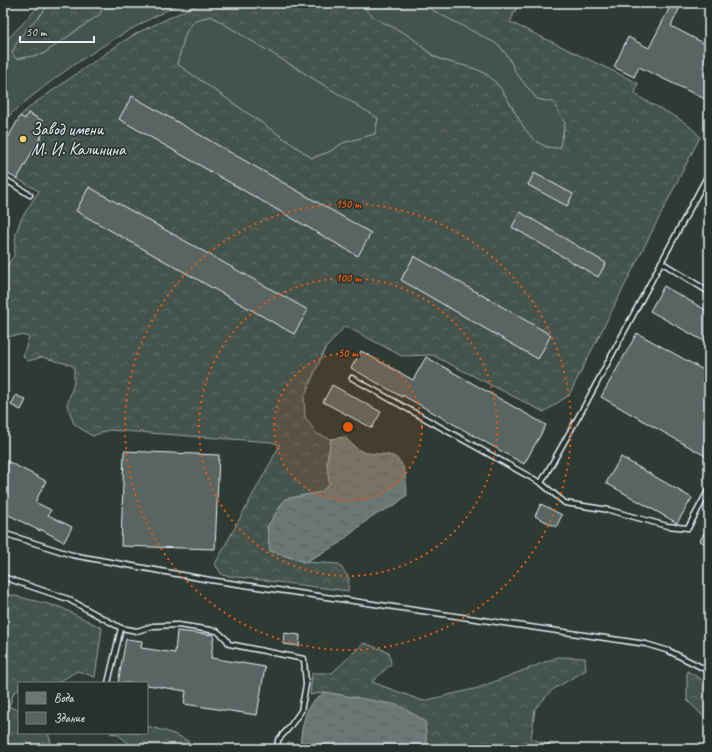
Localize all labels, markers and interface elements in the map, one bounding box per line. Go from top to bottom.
scale bar [20,18,94,44]
text: 50 m [26,24,48,40]
place label: Завод имени М. И. Калинина [31,119,127,160]
marker: Завод имени М. И. Калинина [18,134,28,144]
text: 150 m [335,196,362,212]
text: 100 m [335,270,362,286]
text: 50 m [338,345,359,361]
centre of rings [341,420,355,434]
legend [18,682,148,734]
text: Вода [54,690,75,706]
text: Здание [54,710,85,726]

